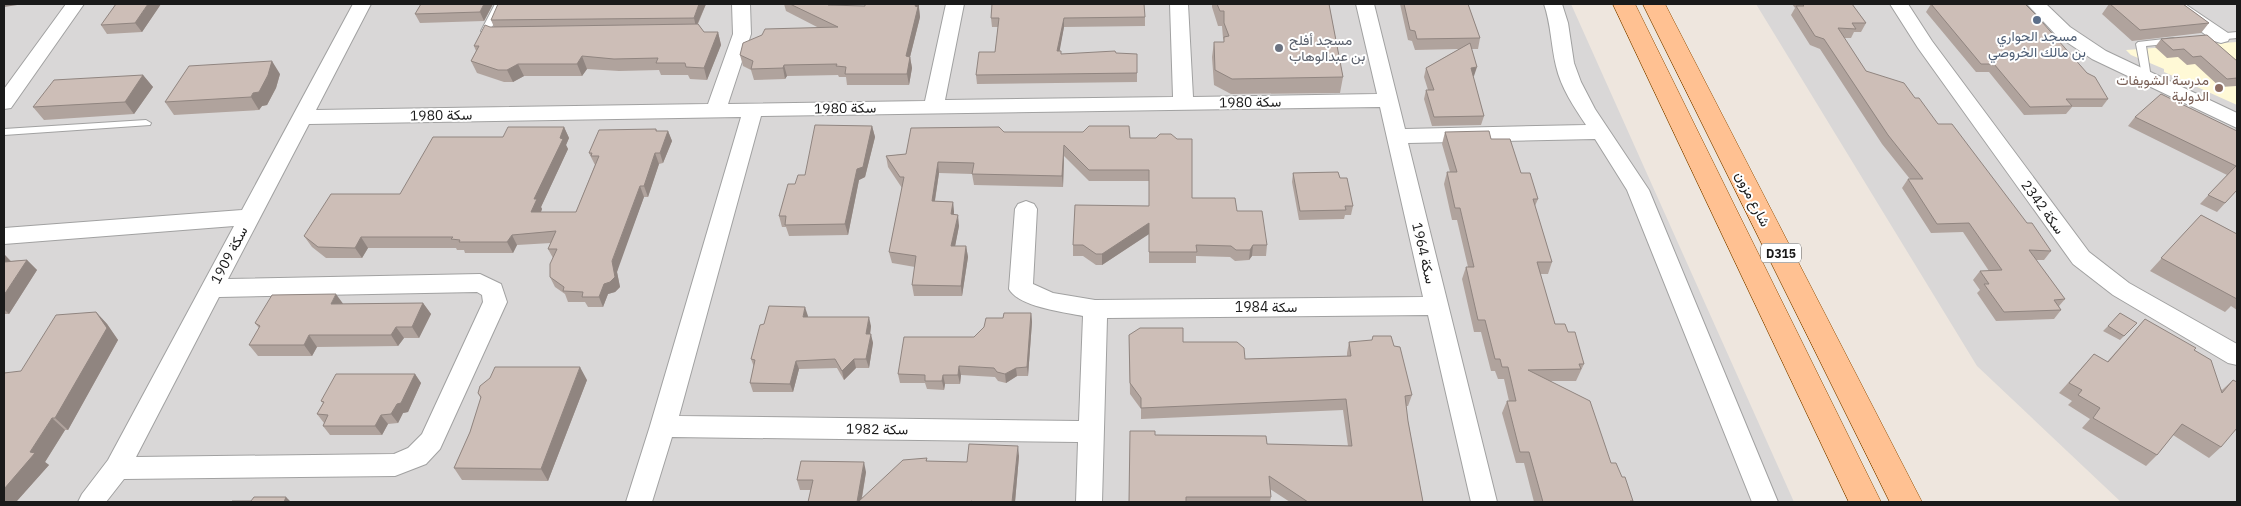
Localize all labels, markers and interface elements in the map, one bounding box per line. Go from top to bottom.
marker: مسجد الحواري بن مالك الخروصي [2031,14,2043,26]
place label: مسجد الحواري بن مالك الخروصي [1988,27,2086,64]
place label: مسجد أفلح بن عبدالوهاب [1289,31,1365,65]
marker: مسجد أفلح بن عبدالوهاب [1273,42,1285,54]
place label: مدرسة الشويفات الدولية [2116,71,2209,105]
marker: مدرسة الشويفات الدولية [2213,82,2225,94]
street label: سكة 1980 [1219,92,1281,112]
street label: سكة 1980 [814,98,876,118]
street label: سكة 1980 [410,105,472,125]
street label: شارع مزون [1730,168,1775,231]
street label: سكة 2342 [2017,176,2069,238]
street label: سكة 1964 [1408,221,1440,285]
street label: سكة 1909 [206,223,252,287]
road number: D315 [1761,244,1801,262]
street label: سكة 1984 [1235,298,1297,316]
street label: سكة 1982 [846,419,908,439]

